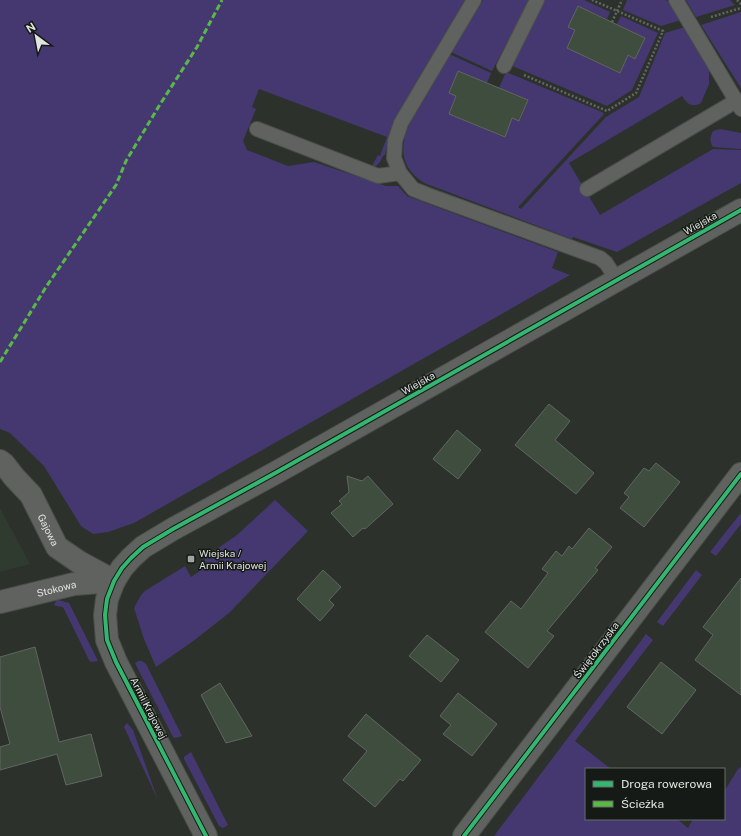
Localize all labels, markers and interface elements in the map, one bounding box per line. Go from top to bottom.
north arrow [16,16,56,56]
text: N [24,20,38,35]
street label: Wiejska [681,209,719,237]
street label: Wiejska [399,369,437,397]
street label: Gajowa [35,512,61,548]
place label: Wiejska / Armii Krajowej [199,547,266,571]
marker: Wiejska / Armii Krajowej [186,554,196,564]
street label: Stokowa [35,578,77,599]
street label: Świętokrzyska [571,619,621,681]
street label: Armii Krajowej [128,675,170,741]
legend [585,768,725,820]
text: Droga rowerowa [621,777,712,791]
text: Ścieżka [621,797,664,811]

